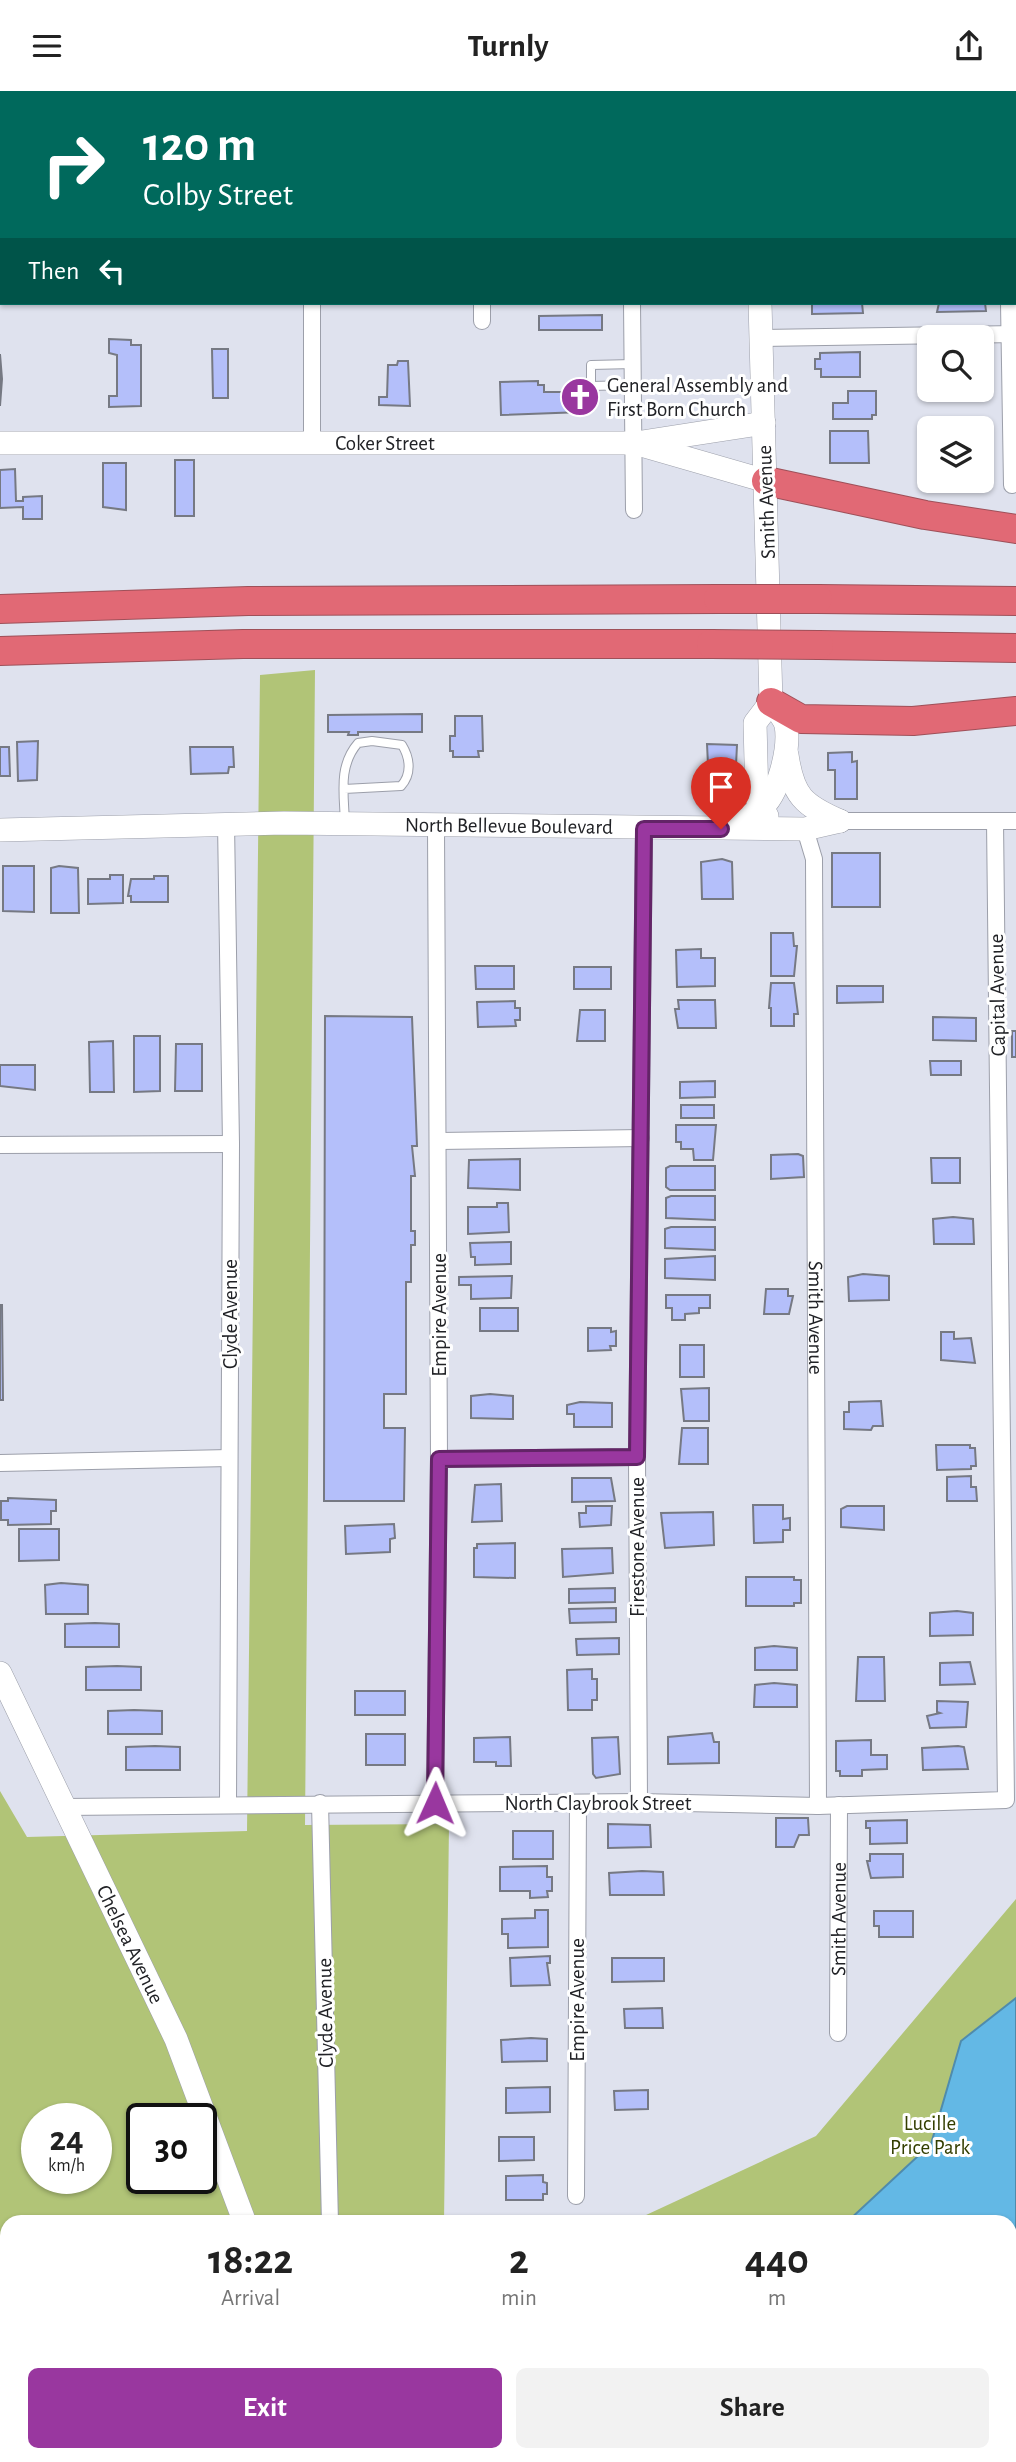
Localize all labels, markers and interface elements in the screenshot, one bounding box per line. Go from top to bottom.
icon: menu [28,27,66,65]
icon: share [950,27,988,65]
text: Turnly [467,30,549,62]
icon: right [28,119,119,210]
text: 120 m [143,121,256,170]
text: Colby Street [143,179,293,211]
icon: left [93,252,131,290]
text: Then [28,258,79,284]
map controls [917,325,994,493]
button: search [917,325,994,402]
place label: General Assembly and First Born Church [607,375,788,420]
church icon: General Assembly and First Born Church [559,376,601,418]
button: layers [917,416,994,493]
street label: Coker Street [335,433,435,454]
street label: Smith Avenue [754,445,779,559]
pin [691,757,751,829]
icon: arrive [702,768,740,806]
street label: North Bellevue Boulevard [405,814,613,838]
street label: Capital Avenue [986,933,1009,1057]
street label: Empire Avenue [429,1253,450,1377]
street label: Clyde Avenue [220,1259,241,1369]
street label: Smith Avenue [805,1261,826,1375]
street label: Firestone Avenue [627,1477,648,1617]
position arrow [398,1766,472,1840]
street label: North Claybrook Street [505,1793,692,1814]
street label: Smith Avenue [828,1862,850,1976]
street label: Chelsea Avenue [93,1882,167,2007]
street label: Empire Avenue [567,1938,588,2062]
street label: Clyde Avenue [314,1958,337,2068]
speed limit sign: 30 [126,2103,217,2194]
park label: Lucille Price Park [890,2113,970,2158]
text: 24 [49,2122,84,2157]
text: km/h [48,2157,85,2175]
text: 18:22 [208,2239,293,2281]
text: 2 [509,2239,529,2281]
text: 440 [745,2239,809,2281]
text: Arrival [221,2287,280,2310]
text: min [501,2287,537,2310]
text: m [768,2287,786,2310]
button: Exit [28,2368,502,2448]
button: Share [516,2368,989,2448]

